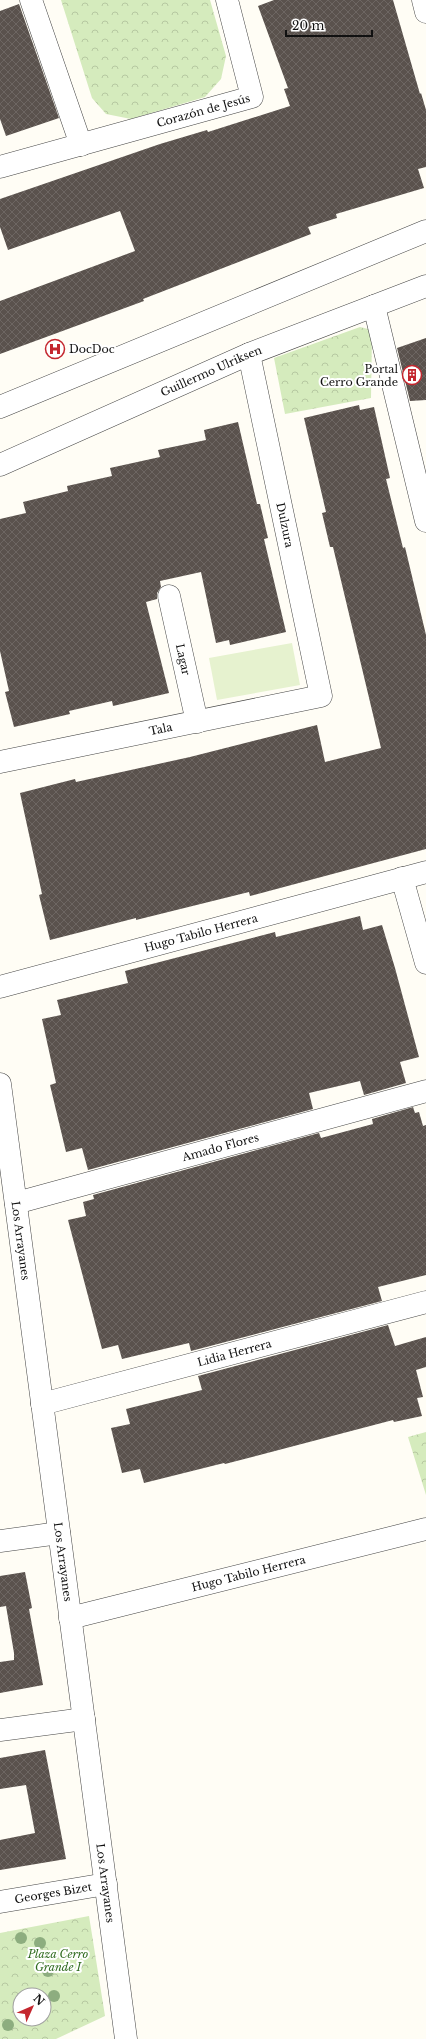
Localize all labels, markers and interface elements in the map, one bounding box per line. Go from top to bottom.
scale bar [286,12,372,38]
text: 20 m [292,18,324,33]
street label: Corazón de Jesús [155,91,252,130]
hospital icon: DocDoc [44,338,66,360]
place label: DocDoc [69,342,115,356]
street label: Guillermo Ulriksen [158,343,264,400]
place label: Portal Cerro Grande [320,362,398,389]
building icon: Portal Cerro Grande [401,364,423,386]
street label: Dulzura [273,501,297,550]
street label: Lagar [173,642,194,677]
street label: Tala [148,720,174,738]
street label: Hugo Tabilo Herrera [143,911,260,955]
street label: Amado Flores [180,1130,260,1165]
street label: Los Arrayanes [9,1200,33,1281]
street label: Lidia Herrera [196,1336,274,1369]
street label: Los Arrayanes [51,1521,75,1602]
street label: Hugo Tabilo Herrera [190,1552,308,1594]
street label: Los Arrayanes [93,1843,118,1924]
street label: Georges Bizet [14,1879,94,1906]
park label: Plaza Cerro Grande I [27,1947,88,1974]
north arrow [12,1987,52,2027]
text: N [30,1991,48,2009]

